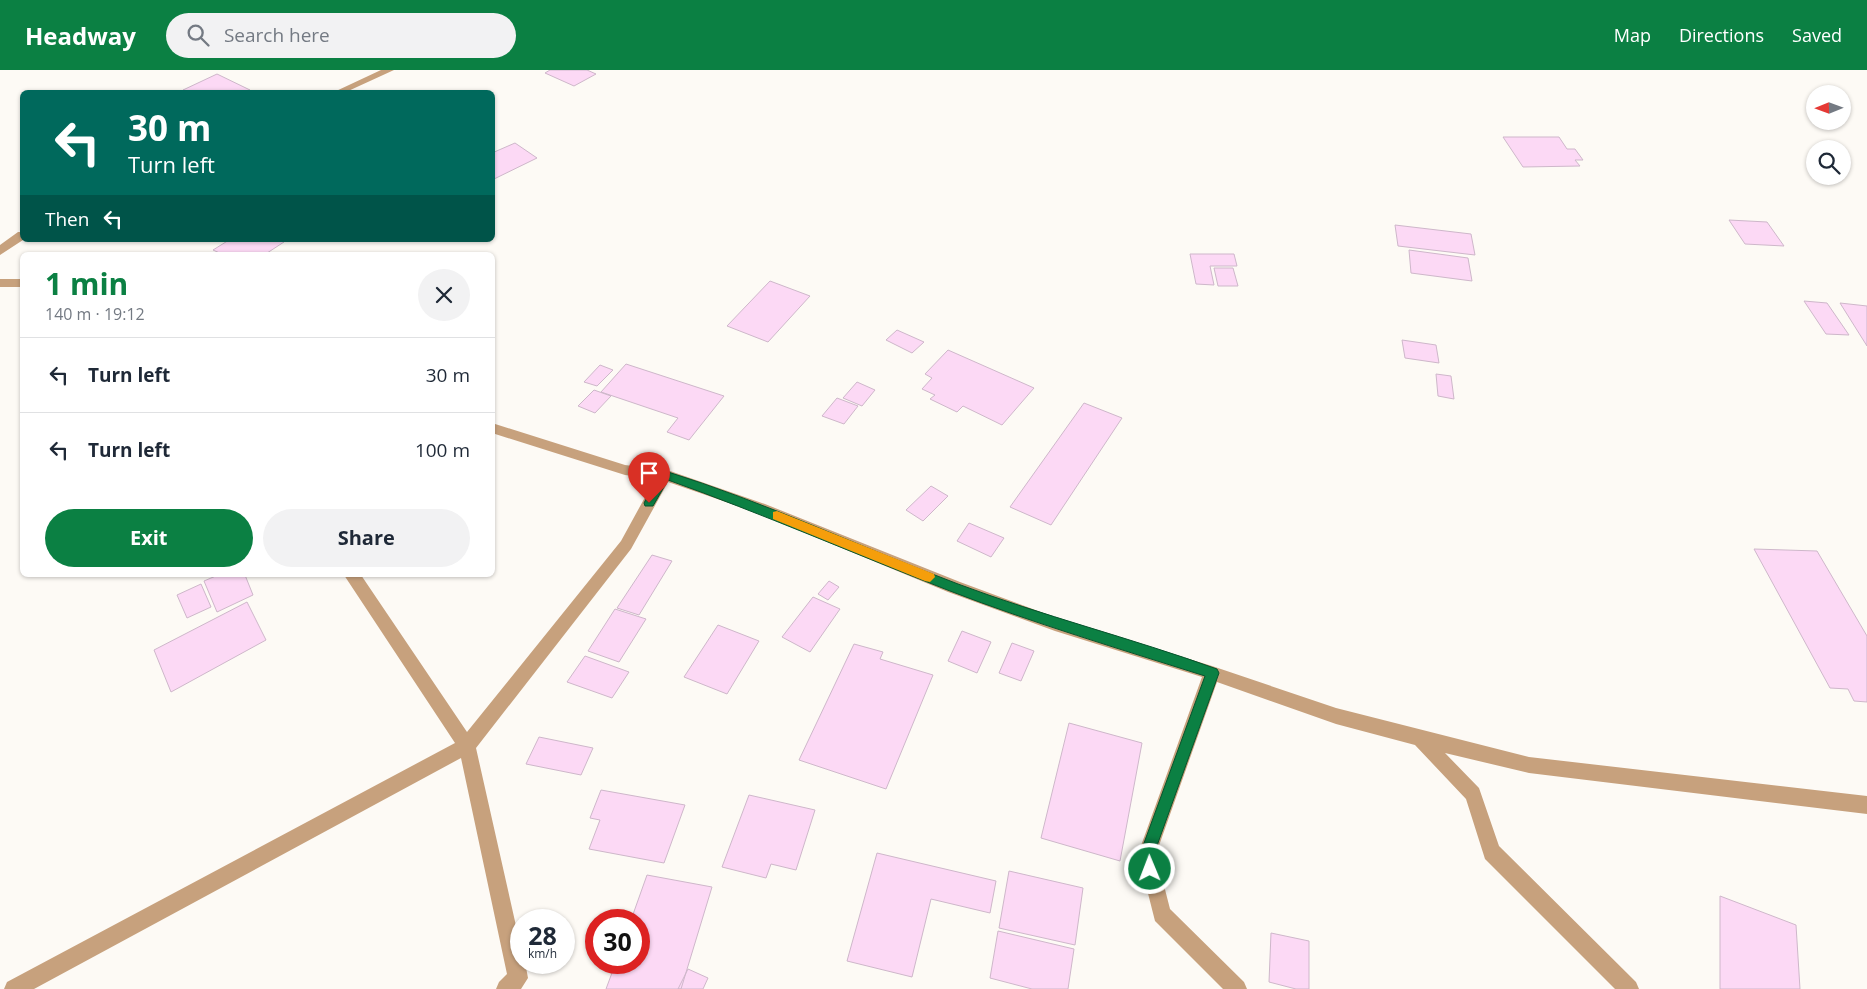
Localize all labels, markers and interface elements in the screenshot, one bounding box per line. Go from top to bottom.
search box [166,13,516,58]
text: Headway [25,19,136,52]
icon: search [184,21,212,49]
text: Search here [224,22,330,48]
text: Map [1614,23,1651,47]
text: Directions [1679,23,1764,47]
text: Saved [1792,23,1842,47]
north arrow [1806,85,1851,130]
map controls [1806,85,1851,185]
text: 30 m [128,104,211,151]
icon: left [45,110,110,175]
button: search [1806,140,1851,185]
text: Turn left [128,149,215,179]
icon: left [99,205,127,233]
text: Then [45,206,89,232]
text: 1 min [45,263,128,304]
button: close [418,269,470,321]
text: 140 m · 19:12 [45,303,145,325]
icon: left [45,361,73,389]
text: Turn left [88,362,170,388]
text: 30 m [426,362,470,388]
icon: left [45,436,73,464]
text: Turn left [88,437,170,463]
text: 100 m [415,437,470,463]
pin [628,452,670,503]
icon: arrive [635,459,663,487]
button: Exit [45,509,253,567]
button: Share [263,509,470,567]
position arrow [1123,842,1175,894]
speed limit sign: 30 [585,909,650,974]
text: 28 [528,918,557,952]
text: km/h [528,945,557,962]

